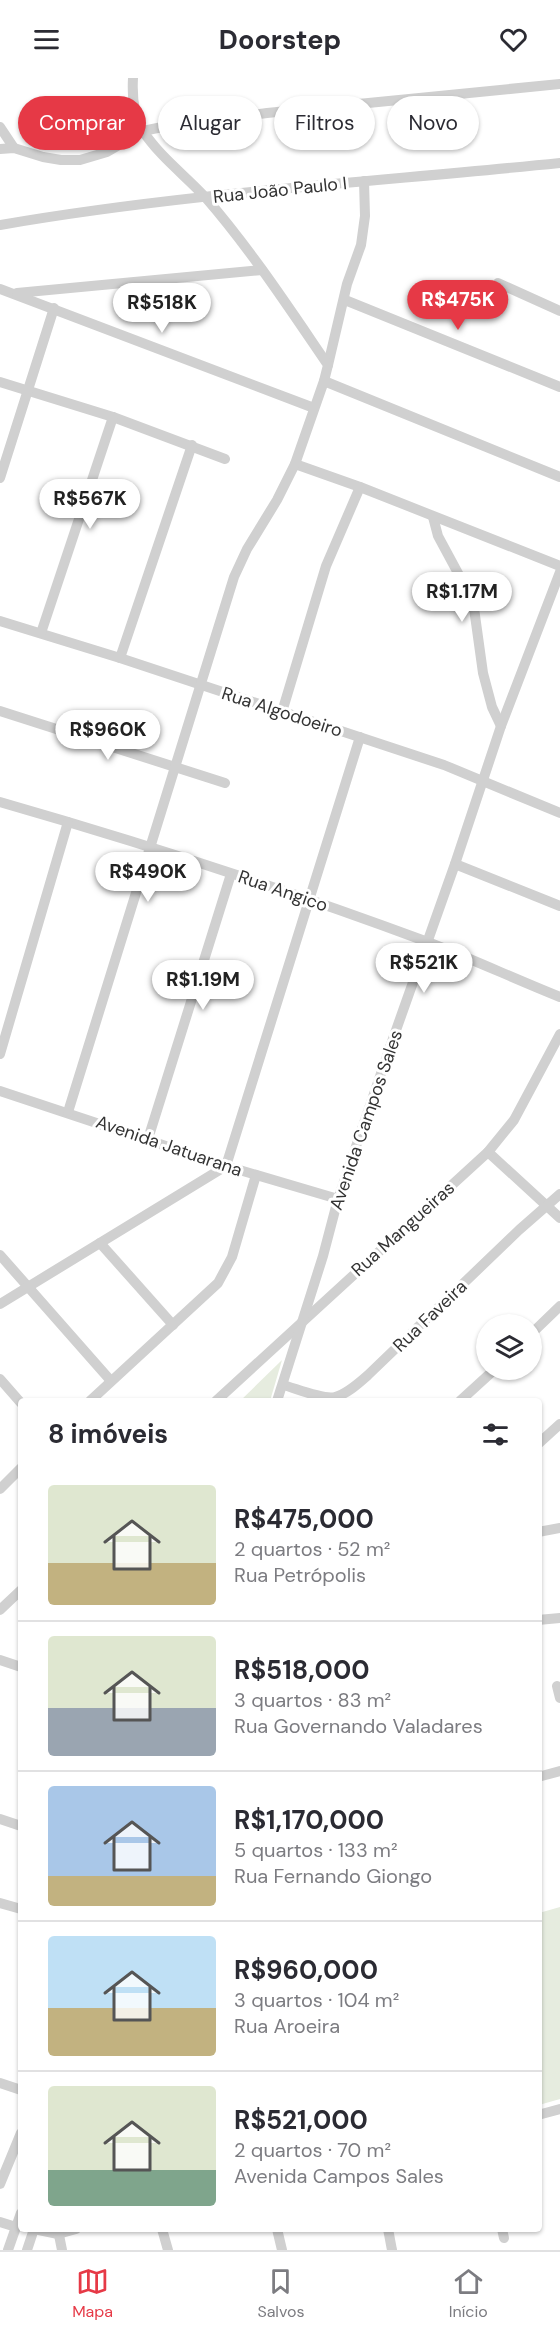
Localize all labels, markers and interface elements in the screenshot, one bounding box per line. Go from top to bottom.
text: Doorstep [219,22,341,57]
icon: menu [30,23,63,56]
icon: heart [497,23,530,56]
chip: Comprar [18,96,146,150]
chip: Alugar [158,96,262,150]
chip: Filtros [274,96,375,150]
chip: Novo [387,96,479,150]
street label: Rua João Paulo I [212,171,348,209]
pin: R$475K [409,280,507,331]
pin: R$518K [113,283,211,334]
text: R$475K [421,286,495,312]
text: R$518K [127,289,197,315]
pin: R$567K [41,479,139,530]
text: R$567K [53,485,127,511]
pin: R$1.17M [407,572,517,623]
text: R$1.17M [426,578,498,604]
street label: Rua Algodoeiro [219,681,345,743]
pin: R$960K [59,710,157,761]
text: R$960K [69,716,147,742]
pin: R$490K [99,852,197,903]
text: R$490K [109,858,187,884]
street label: Rua Angico [235,864,331,918]
pin: R$521K [375,943,473,994]
text: R$521K [390,949,458,975]
pin: R$1.19M [148,960,258,1011]
text: R$1.19M [166,966,240,992]
street label: Avenida Campos Sales [324,1027,408,1213]
street label: Avenida Jatuarana [93,1110,245,1182]
street label: Rua Mangueiras [346,1176,460,1282]
street label: Rua Faveira [388,1275,472,1357]
map controls [476,1314,542,1380]
button: layers [476,1314,542,1380]
text: 8 imóveis [48,1417,168,1451]
icon: filters [479,1418,512,1451]
text: R$475,000 [234,1502,374,1536]
icon: home [96,1509,168,1581]
text: 2 quartos · 52 m² [234,1536,390,1562]
text: Rua Petrópolis [234,1562,366,1588]
text: R$518,000 [234,1653,370,1687]
icon: home [96,1660,168,1732]
text: 3 quartos · 83 m² [234,1687,391,1713]
text: Rua Governando Valadares [234,1713,483,1739]
text: R$1,170,000 [234,1803,384,1837]
icon: home [96,1810,168,1882]
text: 5 quartos · 133 m² [234,1837,397,1863]
text: Rua Fernando Giongo [234,1863,432,1889]
text: R$960,000 [234,1953,378,1987]
icon: home [96,1960,168,2032]
text: 3 quartos · 104 m² [234,1987,399,2013]
text: Rua Aroeira [234,2013,340,2039]
text: R$521,000 [234,2103,368,2137]
icon: home [96,2110,168,2182]
text: 2 quartos · 70 m² [234,2137,391,2163]
text: Avenida Campos Sales [234,2163,444,2189]
tab: Mapa [72,2265,113,2322]
tab: Salvos [257,2265,304,2322]
tab: Início [449,2265,488,2322]

